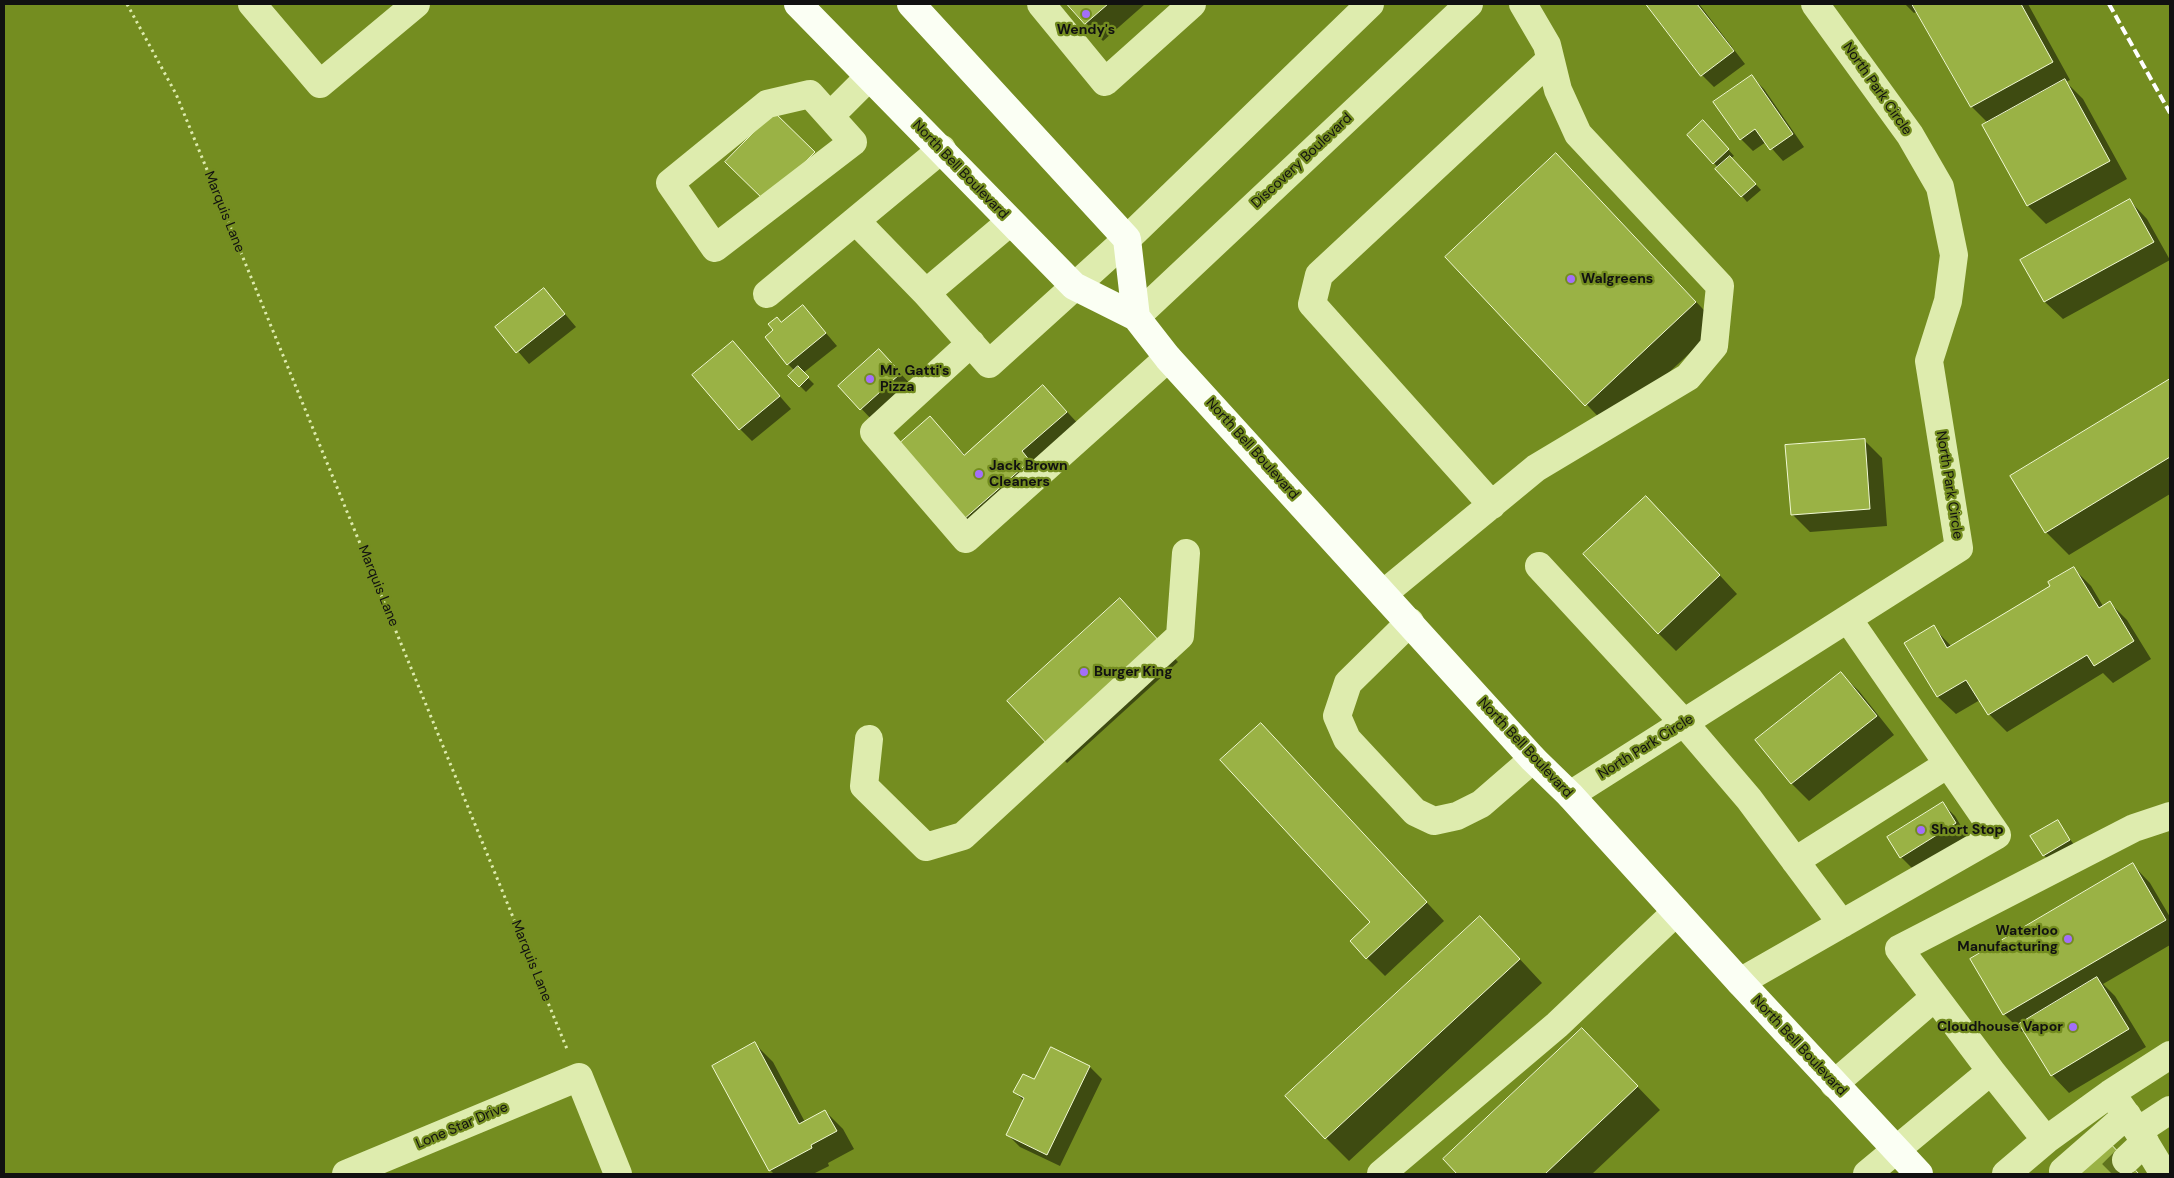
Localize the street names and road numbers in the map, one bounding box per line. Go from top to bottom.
street label: North Park Circle [1839,39,1915,139]
street label: Discovery Boulevard [1248,110,1356,212]
street label: North Bell Boulevard [909,117,1011,223]
street label: Marquis Lane [200,169,248,255]
street label: North Bell Boulevard [1202,395,1302,503]
street label: North Park Circle [1932,430,1966,540]
street label: Marquis Lane [354,543,402,629]
street label: North Bell Boulevard [1474,694,1576,802]
street label: North Park Circle [1595,711,1697,783]
street label: Marquis Lane [507,918,555,1004]
street label: North Bell Boulevard [1748,992,1850,1100]
street label: Lone Star Drive [413,1099,511,1153]

